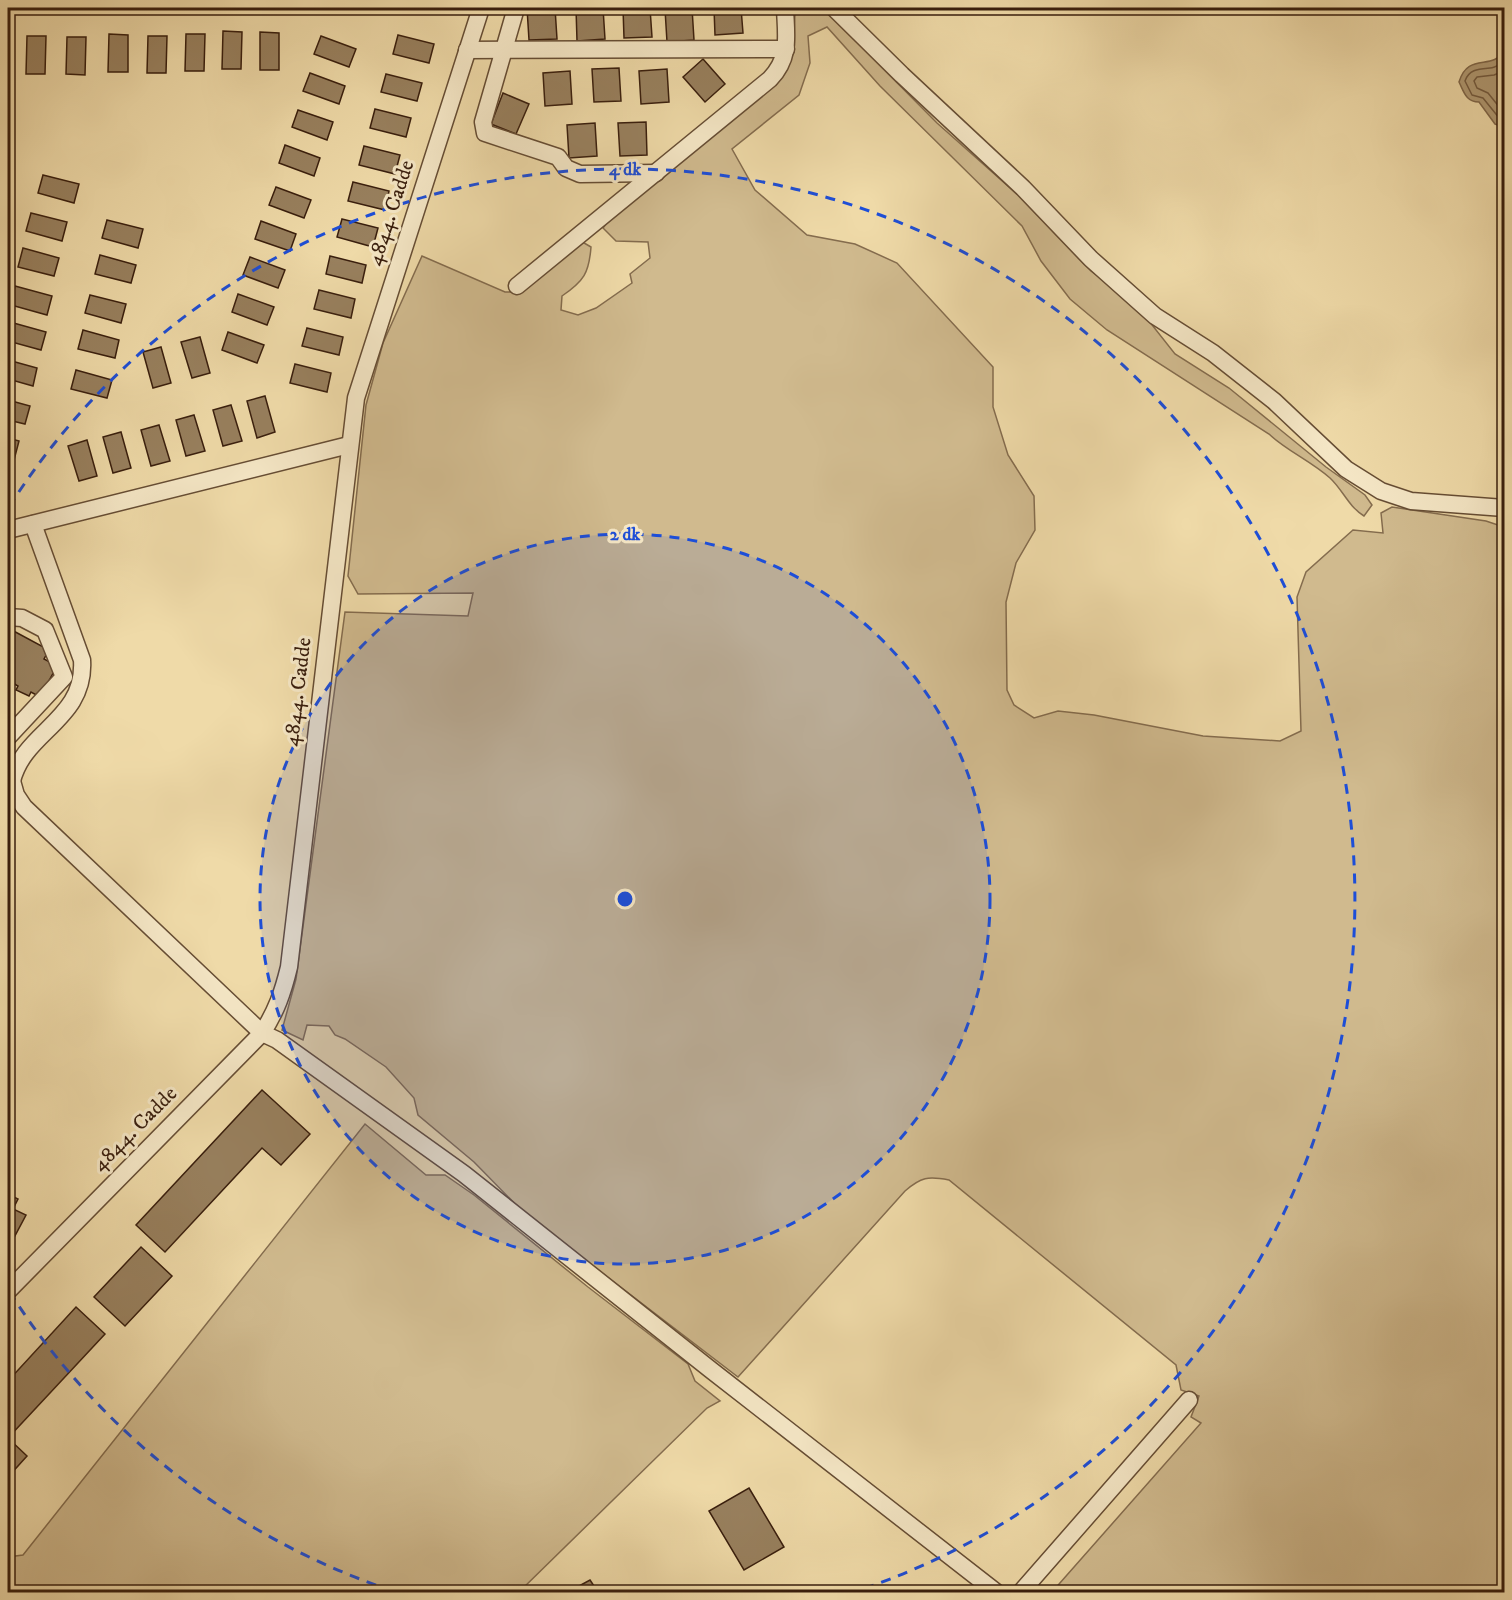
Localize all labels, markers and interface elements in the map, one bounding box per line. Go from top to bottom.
street label: 4844. Cadde [362,157,420,269]
text: 4 dk [608,159,642,181]
text: 2 dk [610,524,641,546]
street label: 4844. Cadde [278,636,318,748]
centre of rings [615,889,635,909]
street label: 4844. Cadde [87,1081,183,1177]

